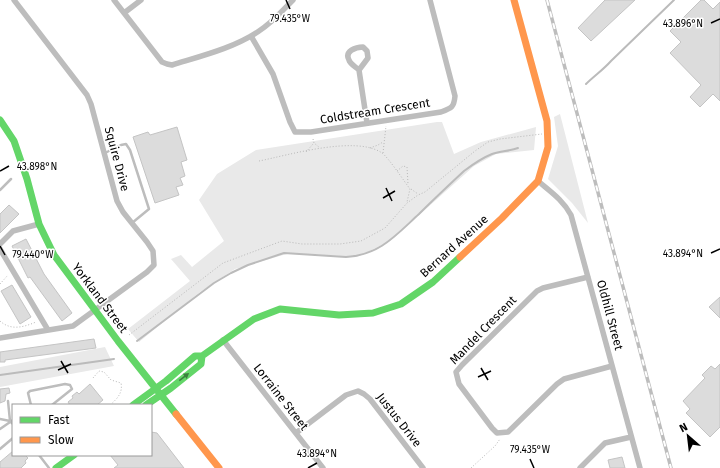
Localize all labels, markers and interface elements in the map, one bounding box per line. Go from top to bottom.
text: 79.435°W [270,13,311,25]
text: 43.896°N [663,18,703,30]
street label: Coldstream Crescent [319,95,432,127]
street label: Squire Drive [102,125,132,193]
text: 43.898°N [17,161,57,173]
street label: Bernard Avenue [417,212,491,280]
text: 43.894°N [663,248,703,260]
text: 79.440°W [12,249,54,261]
street label: Yorkland Street [69,260,131,336]
street label: Oldhill Street [594,278,626,352]
street label: Mandel Crescent [447,292,520,367]
street label: Lorraine Street [251,361,312,434]
one-way arrow [179,373,190,382]
street label: Justus Drive [374,390,424,450]
legend [12,404,152,456]
text: Fast [48,413,70,427]
north arrow [668,416,708,456]
text: N [677,420,690,435]
text: Slow [48,433,74,447]
text: 79.435°W [510,444,551,456]
text: 43.894°N [297,448,337,460]

